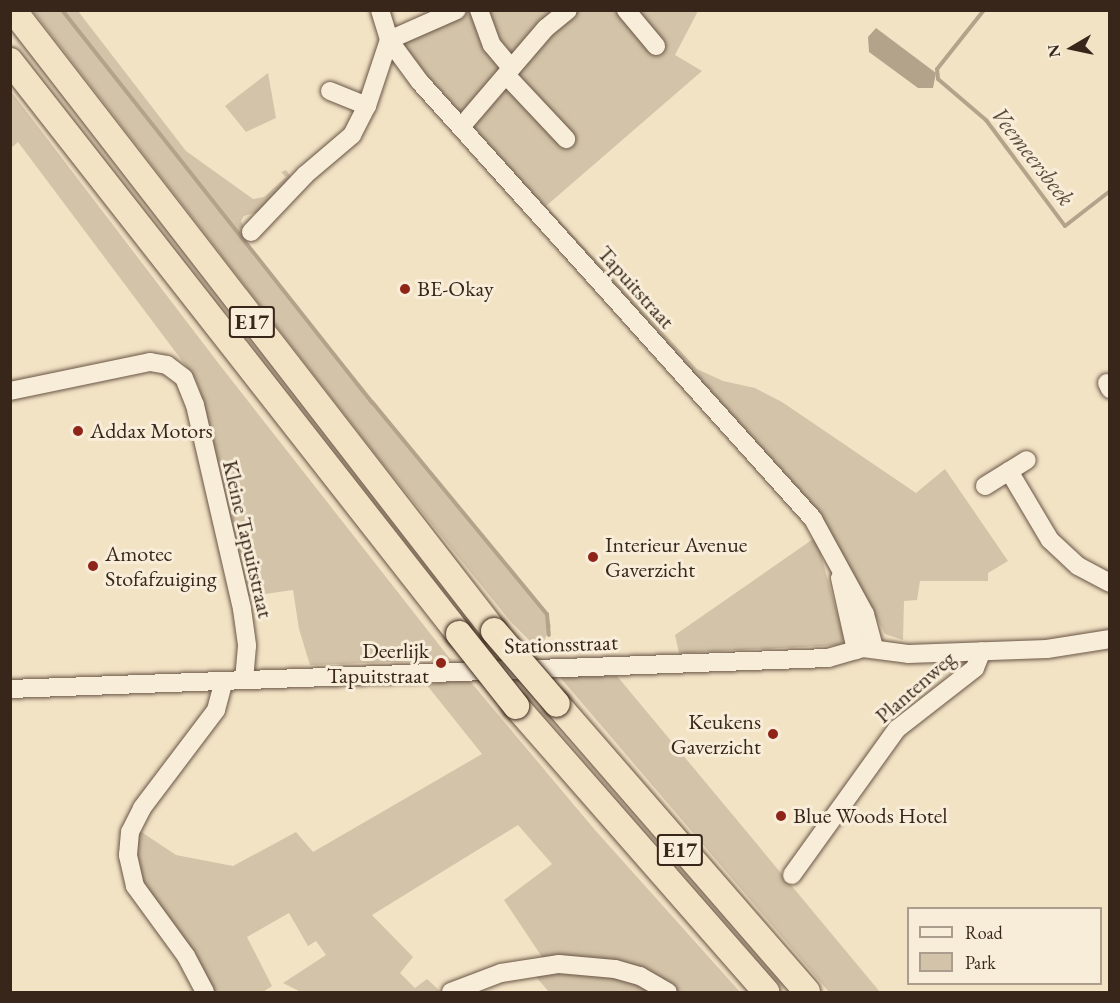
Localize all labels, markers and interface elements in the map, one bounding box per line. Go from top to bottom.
north arrow [1042,18,1102,78]
text: N [1042,43,1065,59]
water label: Veemeersbeek [985,101,1081,211]
street label: Tapuitstraat [592,240,680,334]
place label: BE-Okay [417,276,494,302]
marker: BE-Okay [398,282,412,296]
road number: E17 [228,304,276,340]
place label: Addax Motors [90,418,213,444]
marker: Addax Motors [71,424,85,438]
street label: Kleine Tapuitstraat [217,458,279,620]
place label: Interieur Avenue Gaverzicht [605,531,747,582]
place label: Amotec Stofafzuiging [105,540,217,592]
marker: Interieur Avenue Gaverzicht [586,550,600,564]
marker: Amotec Stofafzuiging [86,559,100,573]
street label: Stationsstraat [504,629,618,659]
place label: Deerlijk Tapuitstraat [327,637,429,688]
street label: Plantenweg [870,645,960,729]
marker: Deerlijk Tapuitstraat [434,656,448,670]
place label: Keukens Gaverzicht [671,708,761,760]
marker: Keukens Gaverzicht [766,727,780,741]
place label: Blue Woods Hotel [793,803,948,829]
marker: Blue Woods Hotel [774,809,788,823]
road number: E17 [656,832,704,868]
legend [907,907,1102,985]
text: Road [965,921,1003,944]
text: Park [965,951,996,974]

